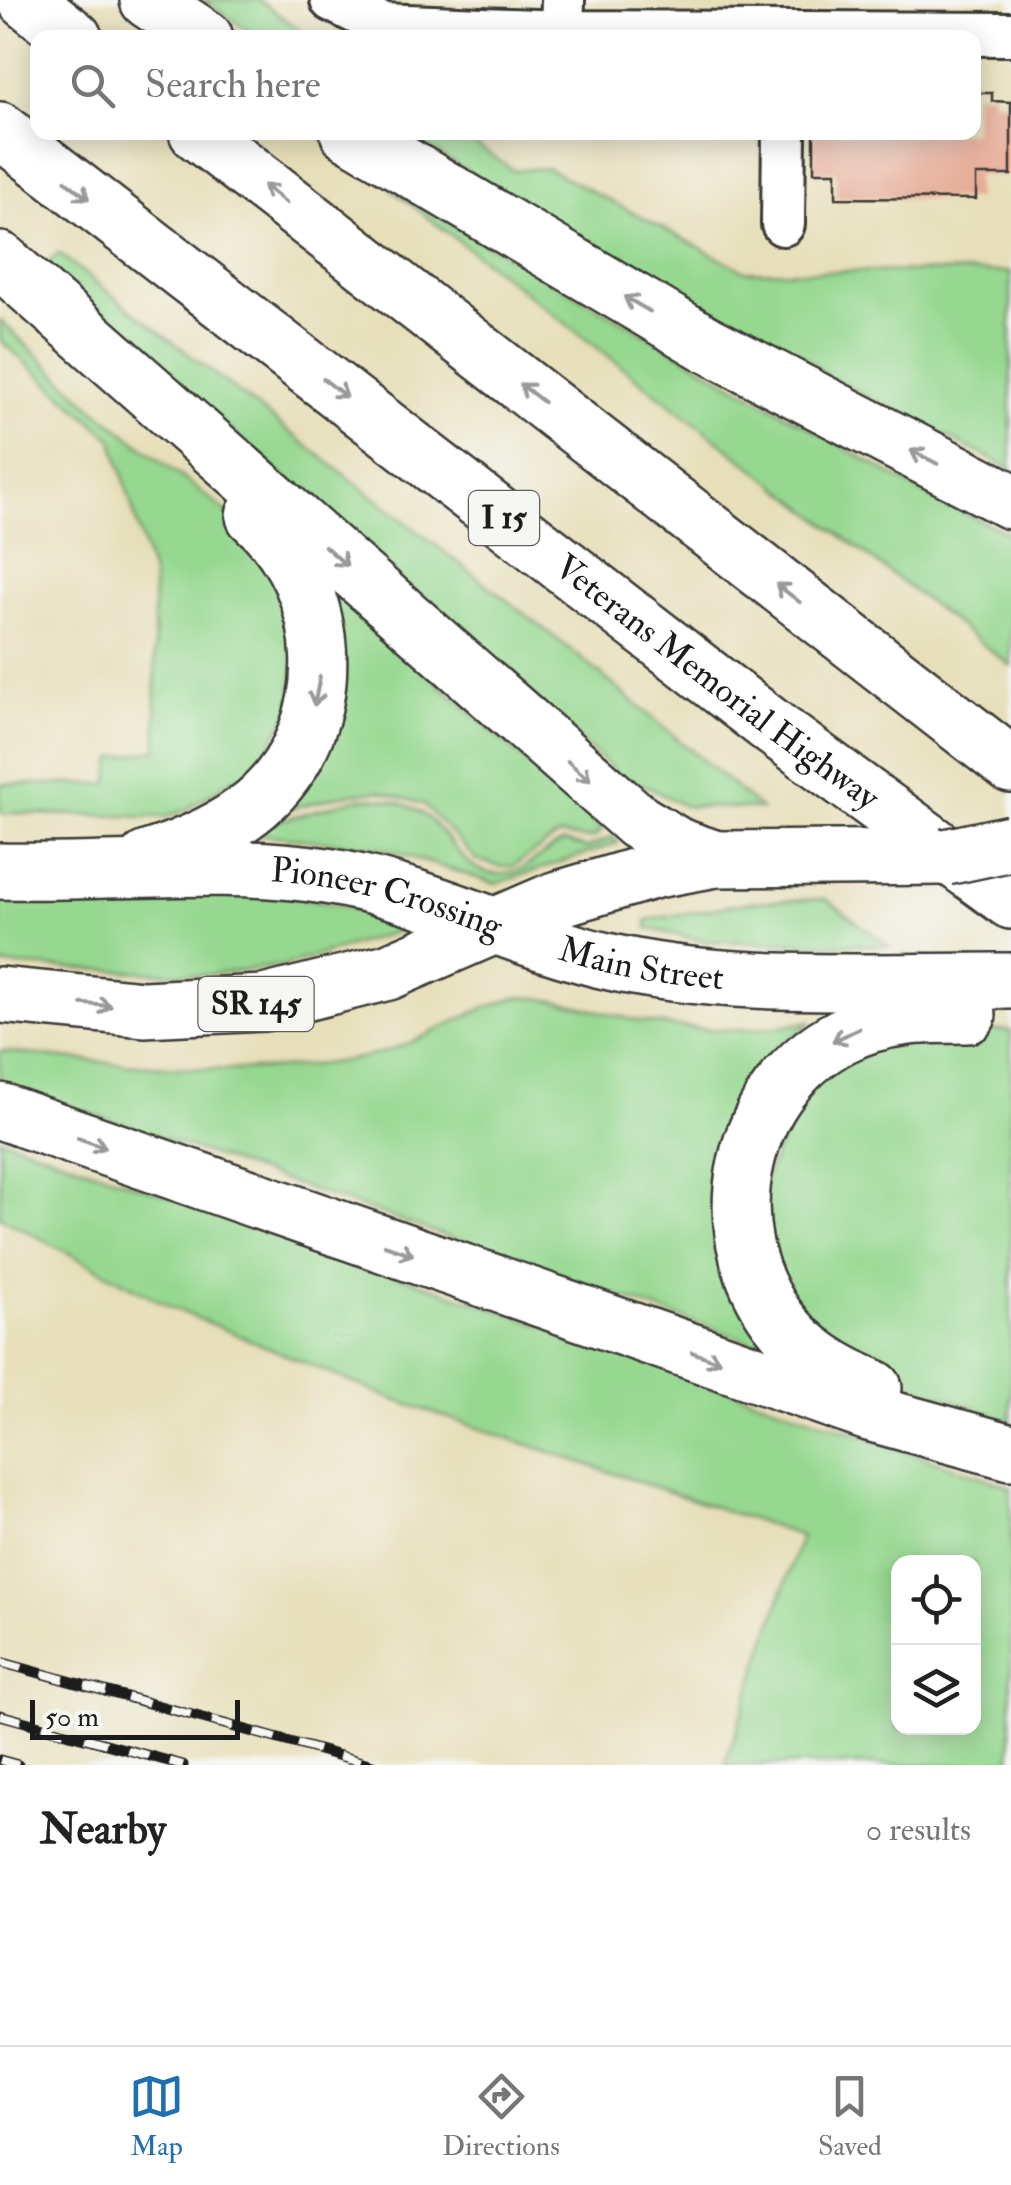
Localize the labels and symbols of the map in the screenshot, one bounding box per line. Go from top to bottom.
one-way arrow [63,179,90,200]
one-way arrow [262,184,289,205]
one-way arrow [623,293,653,313]
one-way arrow [321,377,348,398]
one-way arrow [519,383,546,404]
one-way arrow [910,447,940,466]
road number: I 15 [469,491,539,545]
one-way arrow [322,544,348,566]
street label: Veterans Memorial Highway [546,545,888,820]
one-way arrow [776,582,802,604]
one-way arrow [307,674,326,707]
one-way arrow [566,759,591,782]
street label: Pioneer Crossing [269,848,509,949]
street label: Main Street [554,927,726,1000]
road number: SR 145 [198,977,314,1031]
one-way arrow [80,996,113,1015]
one-way arrow [832,1027,862,1046]
one-way arrow [76,1135,108,1153]
one-way arrow [383,1242,414,1260]
one-way arrow [689,1349,721,1367]
scale bar [30,1695,240,1740]

